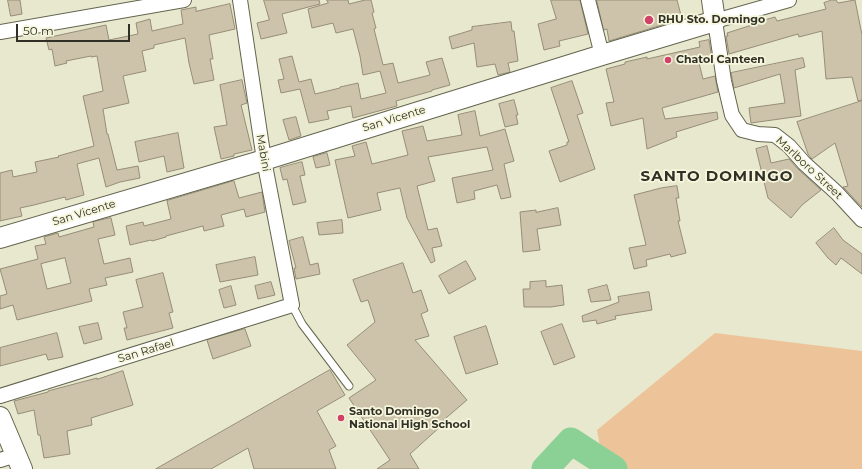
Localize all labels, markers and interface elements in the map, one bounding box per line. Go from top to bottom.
place label: RHU Sto. Domingo [658,13,765,27]
marker: RHU Sto. Domingo [643,14,655,26]
scale bar [18,16,132,42]
text: 50 m [23,23,54,38]
place label: Chatol Canteen [676,53,765,67]
marker: Chatol Canteen [663,55,673,65]
street label: San Vicente [361,103,427,135]
street label: Mabini [253,133,273,173]
street label: Marlboro Street [773,134,845,202]
district label: SANTO DOMINGO [641,168,793,186]
street label: San Vicente [51,197,117,229]
street label: San Rafael [116,336,176,366]
place label: Santo Domingo National High School [349,405,470,431]
marker: Santo Domingo National High School [336,413,346,423]

